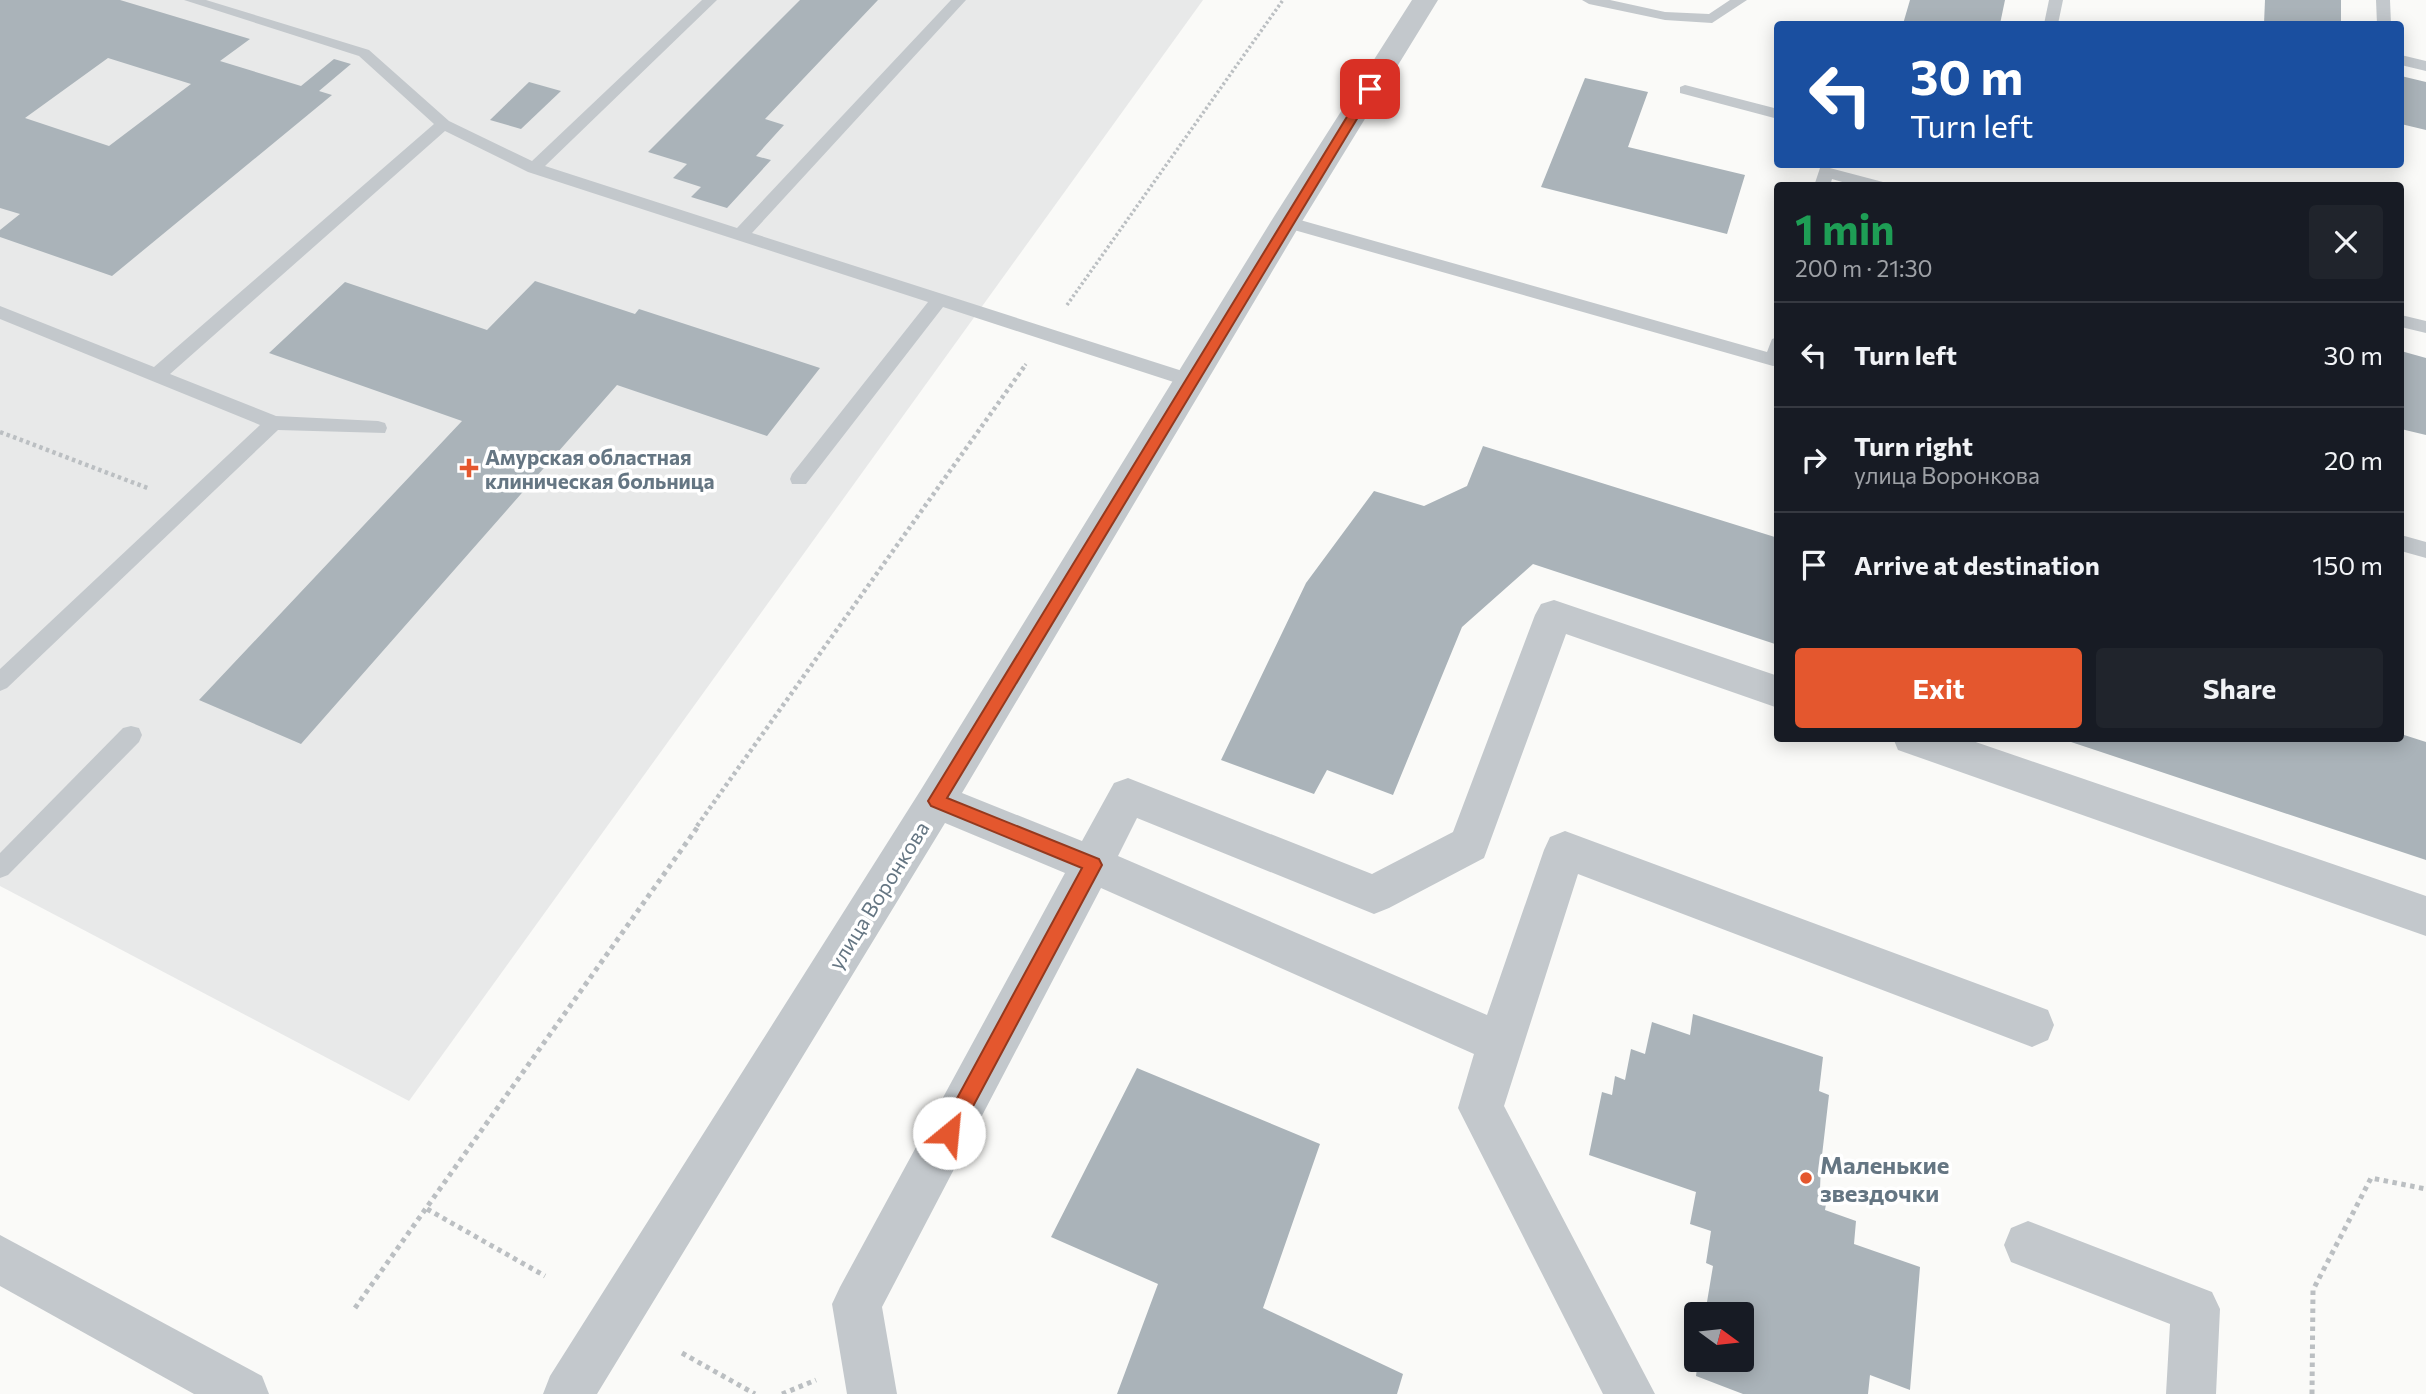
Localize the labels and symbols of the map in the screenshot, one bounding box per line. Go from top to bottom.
pin [1340,59,1400,119]
place label: Амурская областная клиническая больница [485,444,715,493]
marker: Амурская областная клиническая больница [459,458,479,478]
street label: улица Воронкова [822,816,934,974]
position arrow [912,1096,986,1170]
place label: Маленькие звездочки [1820,1150,1949,1207]
marker: Маленькие звездочки [1798,1170,1814,1186]
north arrow [1684,1302,1754,1372]

